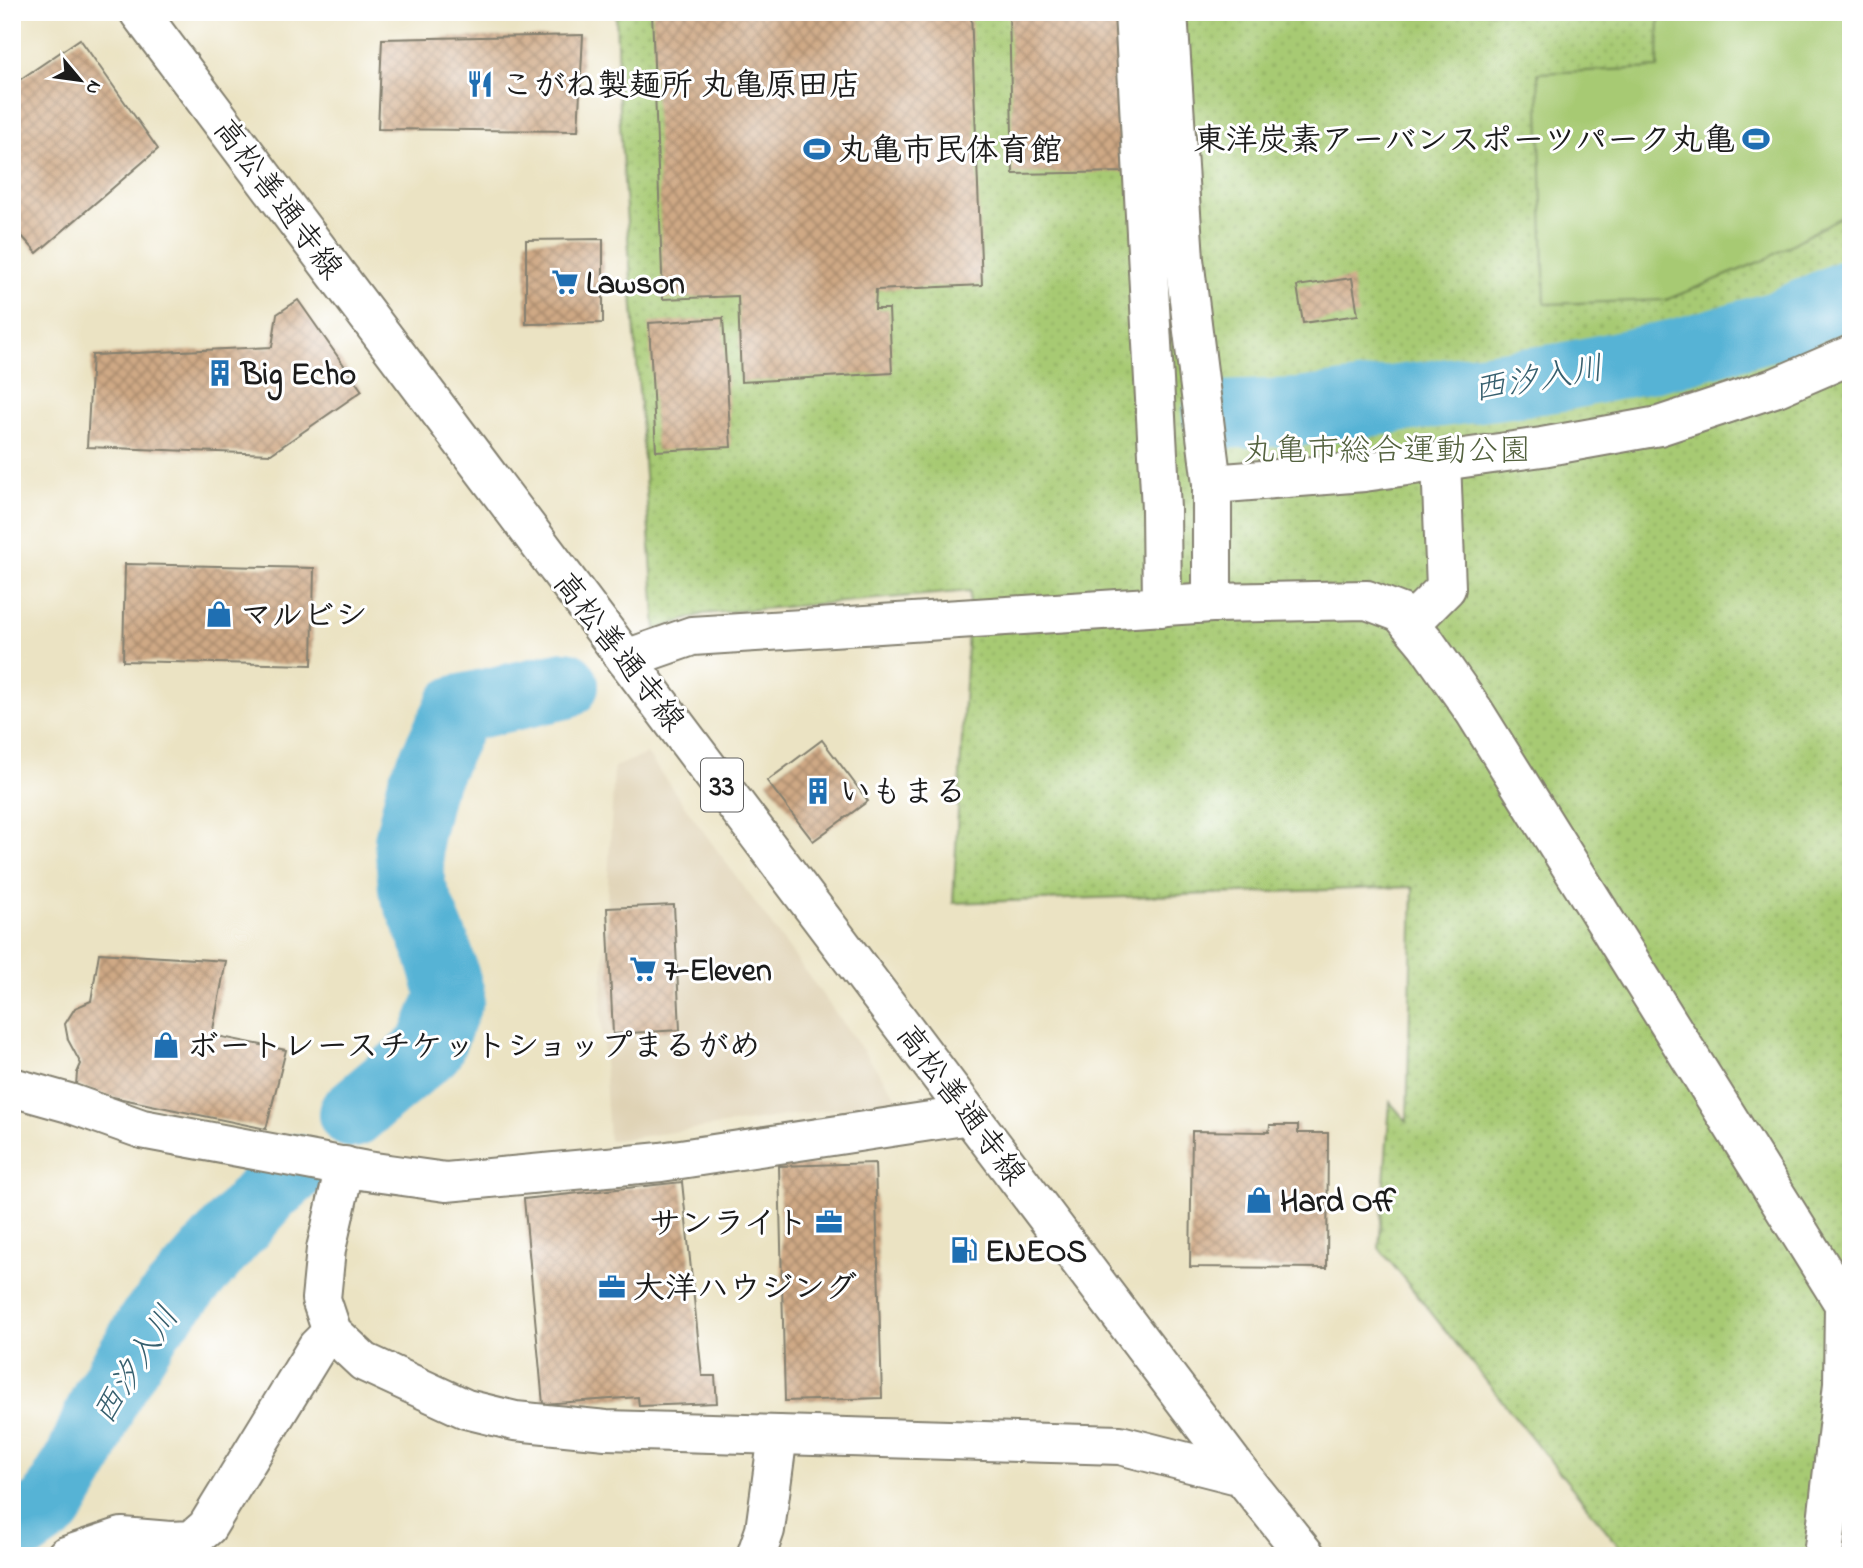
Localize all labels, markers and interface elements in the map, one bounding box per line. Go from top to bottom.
north arrow [46,46,116,116]
place label: こがね製麺所 丸亀原田店 [501,64,861,111]
restaurant icon: こがね製麺所 丸亀原田店 [465,69,495,99]
text: N [78,75,108,99]
street label: 高松善通寺線 [200,109,353,291]
place label: 東洋炭素アーバンスポーツパーク丸亀 [1194,119,1735,166]
sports icon: 東洋炭素アーバンスポーツパーク丸亀 [1741,124,1771,154]
place label: 丸亀市民体育館 [838,129,1062,176]
sports icon: 丸亀市民体育館 [802,134,832,164]
place label: Lawson [586,262,685,309]
supermarket icon: Lawson [550,267,580,297]
water label: 西汐入川 [1470,346,1608,416]
place label: Big Echo [239,353,356,401]
building icon: Big Echo [205,358,235,388]
park label: 丸亀市総合運動公園 [1243,429,1531,476]
street label: 高松善通寺線 [540,563,695,743]
place label: マルビシ [240,594,367,641]
shop icon: マルビシ [204,599,234,629]
road number: 33 [701,758,743,812]
place label: いもまる [839,771,967,818]
building icon: いもまる [803,776,833,806]
place label: 7-Eleven [664,949,772,996]
supermarket icon: 7-Eleven [628,954,658,984]
street label: 高松善通寺線 [883,1015,1036,1197]
place label: ボートレースチケットショップまるがめ [187,1025,760,1072]
shop icon: ボートレースチケットショップまるがめ [151,1030,181,1060]
place label: Hard Off [1280,1180,1397,1227]
shop icon: Hard Off [1244,1185,1274,1215]
place label: サンライト [649,1202,808,1249]
office icon: サンライト [814,1207,844,1237]
place label: ENEOS [985,1230,1087,1277]
fuel station icon: ENEOS [949,1235,979,1265]
place label: 大洋ハウジング [633,1267,857,1314]
office icon: 大洋ハウジング [597,1272,627,1302]
water label: 西汐入川 [82,1297,193,1435]

